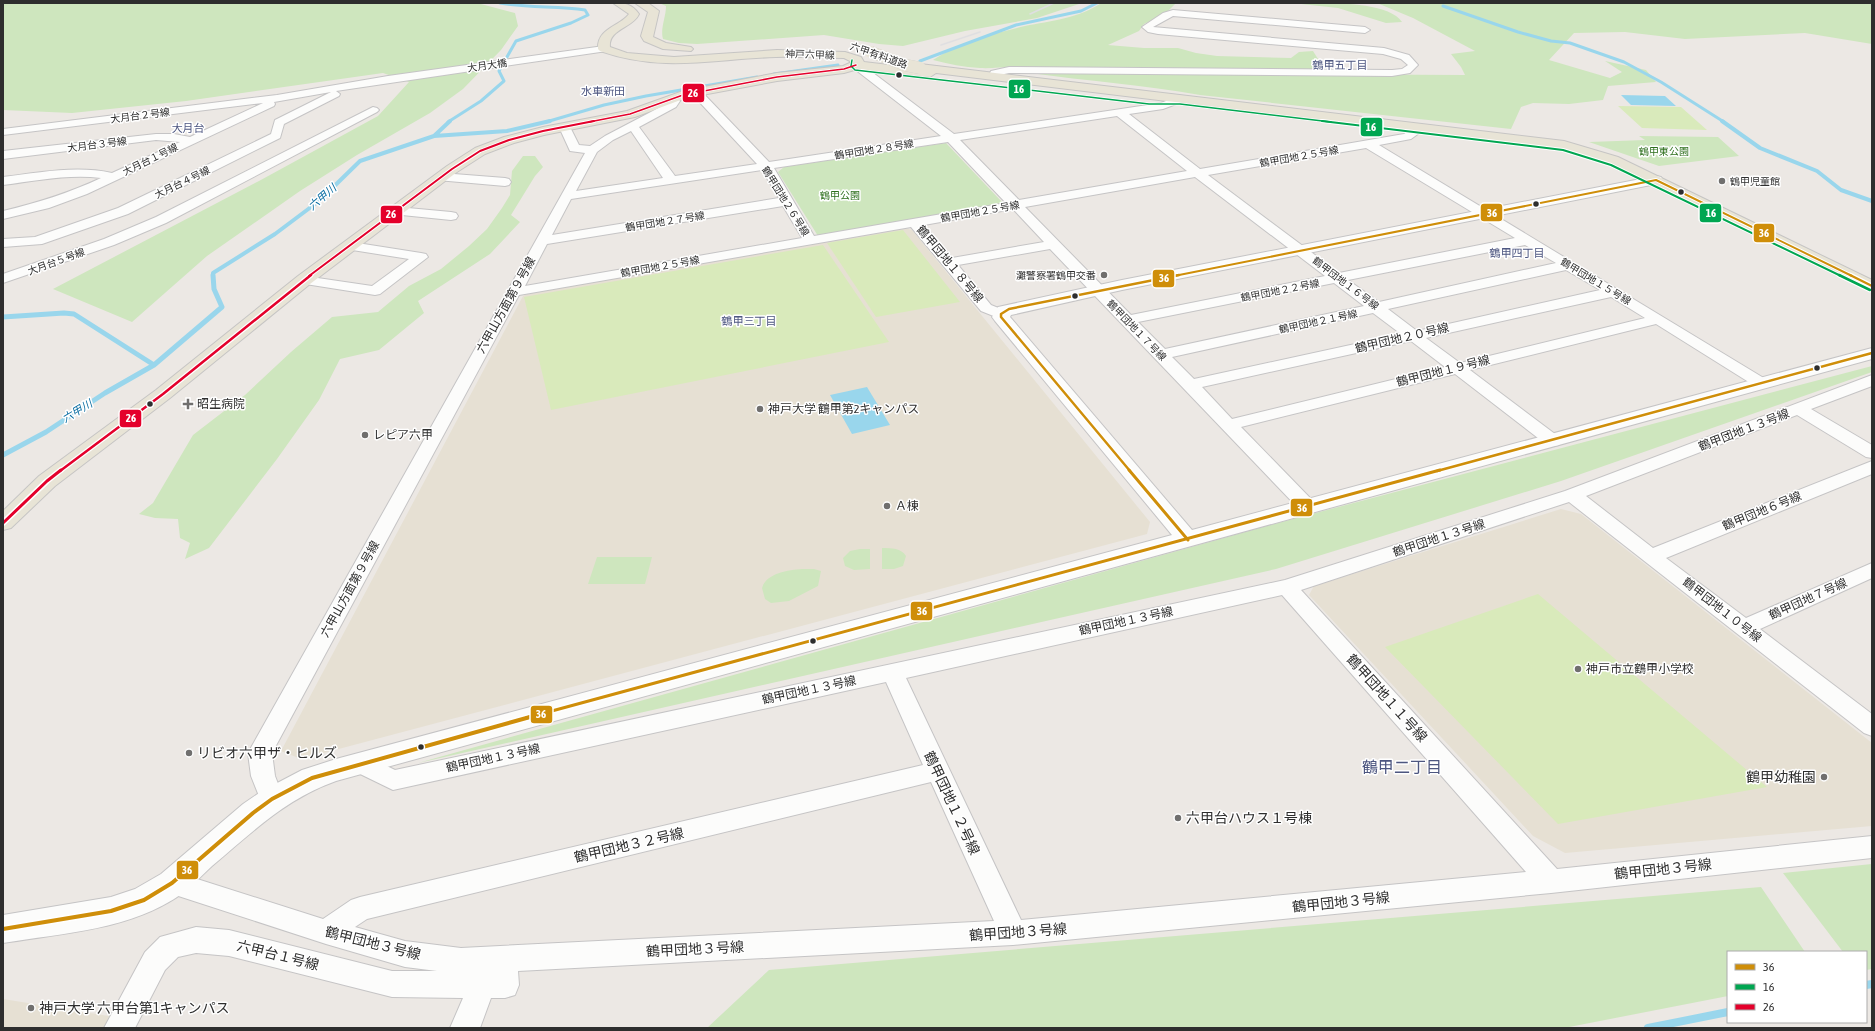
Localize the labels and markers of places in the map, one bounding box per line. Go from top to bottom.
unlabelled marker [894,70,904,80]
marker: 鶴甲児童館 [1717,176,1727,186]
place label: 鶴甲児童館 [1730,176,1780,187]
unlabelled marker [1676,187,1686,197]
unlabelled marker [1531,199,1541,209]
place label: 灘警察署鶴甲交番 [1016,270,1096,281]
marker: 灘警察署鶴甲交番 [1099,270,1109,280]
unlabelled marker [1070,291,1080,301]
unlabelled marker [1812,363,1822,373]
place label: 昭生病院 [197,397,245,411]
marker: 昭生病院 [182,398,194,410]
unlabelled marker [145,399,155,409]
place label: 神戸大学 鶴甲第2キャンパス [768,402,919,416]
marker: 神戸大学 鶴甲第2キャンパス [755,404,765,414]
place label: レピア六甲 [373,428,433,442]
marker: レピア六甲 [360,430,370,440]
place label: Ａ棟 [895,499,919,513]
marker: Ａ棟 [882,501,892,511]
unlabelled marker [808,636,818,646]
place label: 神戸市立鶴甲小学校 [1586,662,1694,676]
marker: 神戸市立鶴甲小学校 [1573,664,1583,674]
unlabelled marker [416,742,426,752]
place label: リビオ六甲ザ・ヒルズ [197,745,337,761]
marker: リビオ六甲ザ・ヒルズ [184,748,194,758]
place label: 鶴甲幼稚園 [1746,769,1816,785]
marker: 鶴甲幼稚園 [1819,772,1829,782]
place label: 六甲台ハウス１号棟 [1186,810,1312,826]
marker: 六甲台ハウス１号棟 [1173,813,1183,823]
place label: 神戸大学 六甲台第1キャンパス [39,1000,230,1016]
marker: 神戸大学 六甲台第1キャンパス [26,1003,36,1013]

